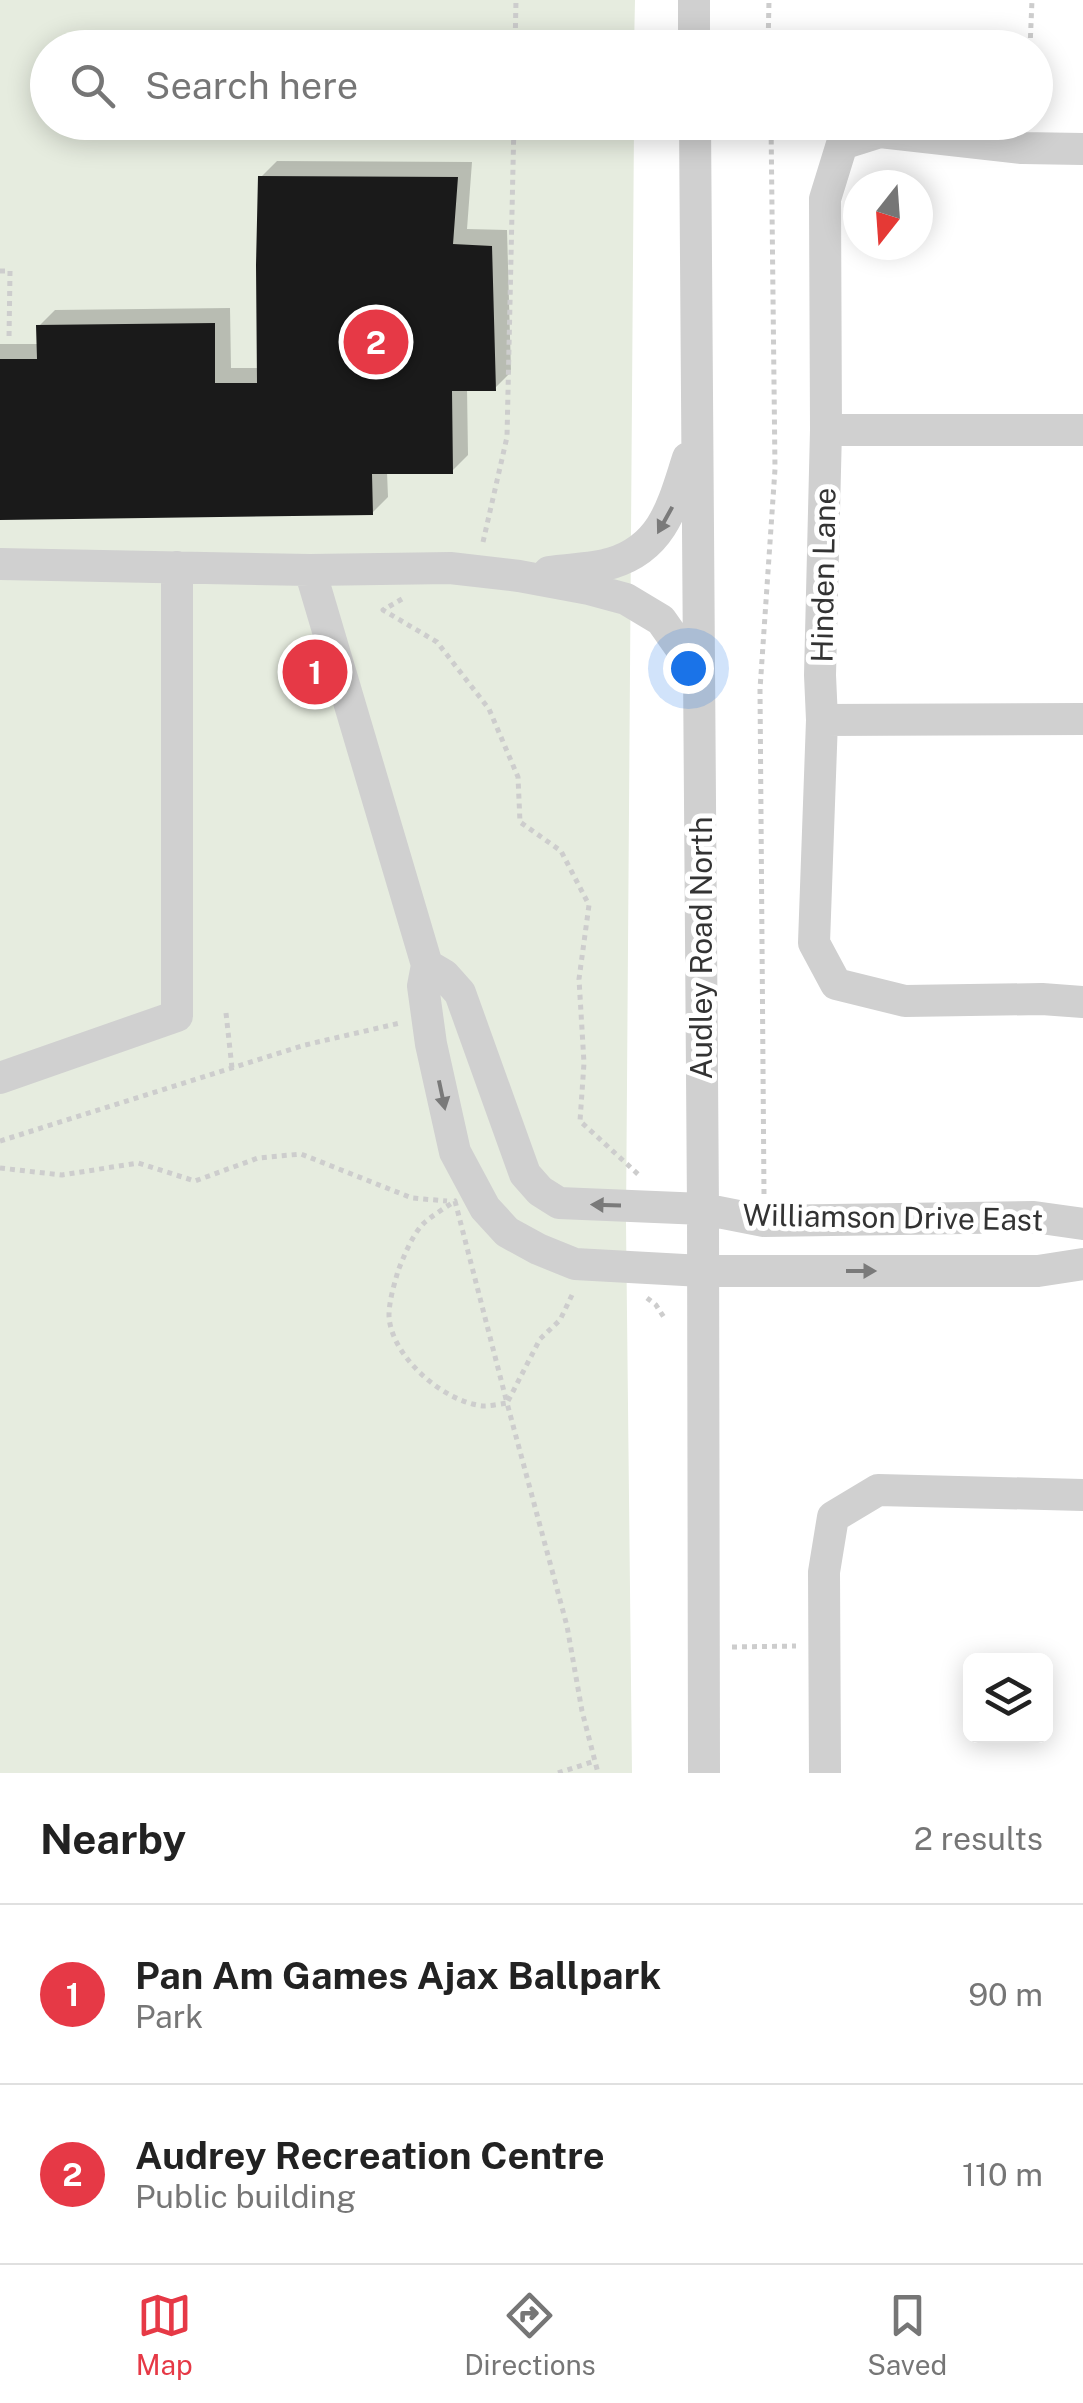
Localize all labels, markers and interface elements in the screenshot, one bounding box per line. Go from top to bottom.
search box [30,30,1053,140]
icon: search [65,58,120,113]
text: Search here [145,63,358,108]
north arrow [843,170,933,260]
pin: 2 [344,304,408,380]
street label: Hinden Lane [803,487,843,663]
one-way arrow [656,506,674,534]
pin: 1 [282,634,348,710]
your location [663,643,714,694]
street label: Audley Road North [683,817,719,1079]
one-way arrow [435,1080,451,1111]
street label: Williamson Drive East [742,1196,1044,1238]
one-way arrow [590,1197,622,1213]
one-way arrow [846,1263,878,1279]
map controls [963,1653,1053,1743]
button: layers [963,1653,1053,1743]
text: Nearby [40,1814,186,1863]
text: 2 results [914,1820,1043,1857]
text: Pan Am Games Ajax Ballpark [135,1953,661,1998]
text: 1 [66,1976,79,2013]
text: 90 m [968,1976,1043,2013]
text: Park [135,1998,203,2035]
text: Audrey Recreation Centre [135,2133,605,2178]
text: 2 [62,2156,83,2193]
text: 110 m [962,2156,1043,2193]
text: Public building [135,2178,356,2215]
tab: Map [136,2288,193,2381]
tab: Directions [464,2288,596,2381]
tab: Saved [867,2288,947,2381]

